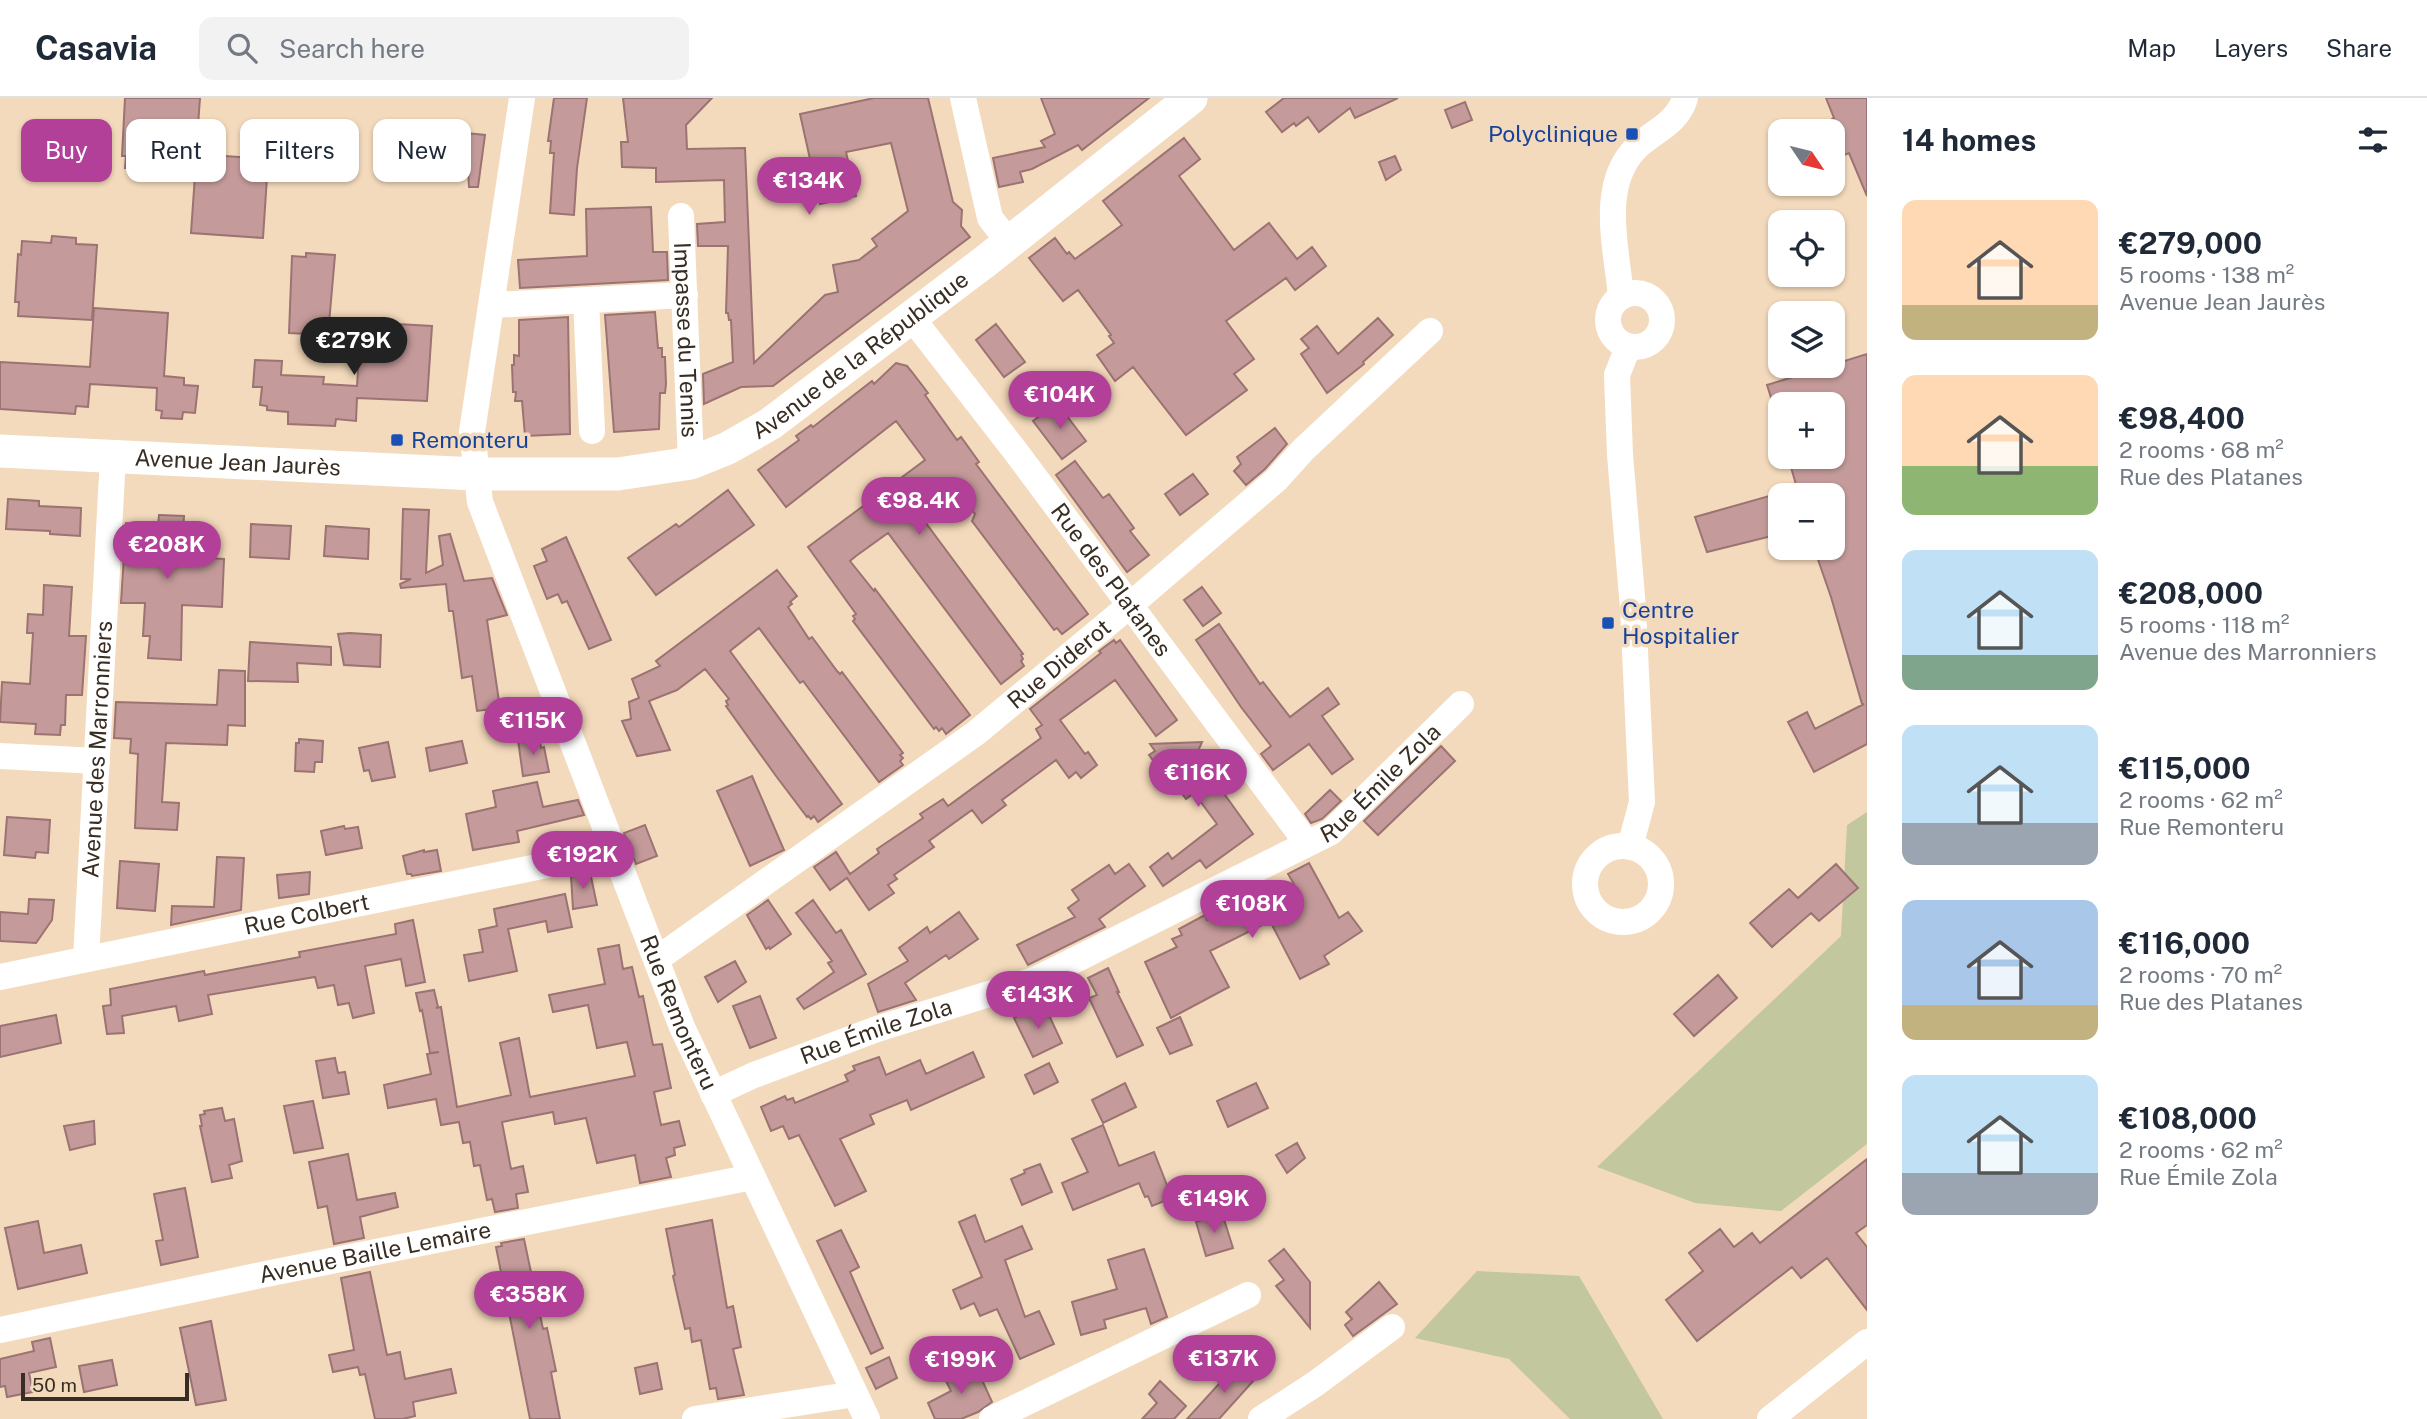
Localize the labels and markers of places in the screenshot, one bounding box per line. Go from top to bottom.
place label: Polyclinique [1488,120,1618,147]
marker: Polyclinique [1624,126,1640,142]
pin: €134K [760,158,858,217]
pin: €279K [305,317,403,377]
pin: €104K [1011,372,1109,431]
place label: Remonteru [411,426,529,453]
marker: Remonteru [389,432,405,448]
pin: €98.4K [862,478,976,537]
pin: €208K [118,522,216,581]
place label: Centre Hospitalier [1622,596,1740,649]
marker: Centre Hospitalier [1600,615,1616,631]
pin: €115K [484,698,582,757]
pin: €116K [1149,750,1247,809]
pin: €192K [534,832,632,891]
pin: €108K [1203,880,1301,940]
pin: €143K [989,972,1087,1031]
pin: €149K [1165,1176,1263,1235]
pin: €358K [480,1272,578,1331]
pin: €199K [912,1336,1010,1396]
pin: €137K [1175,1336,1273,1395]

